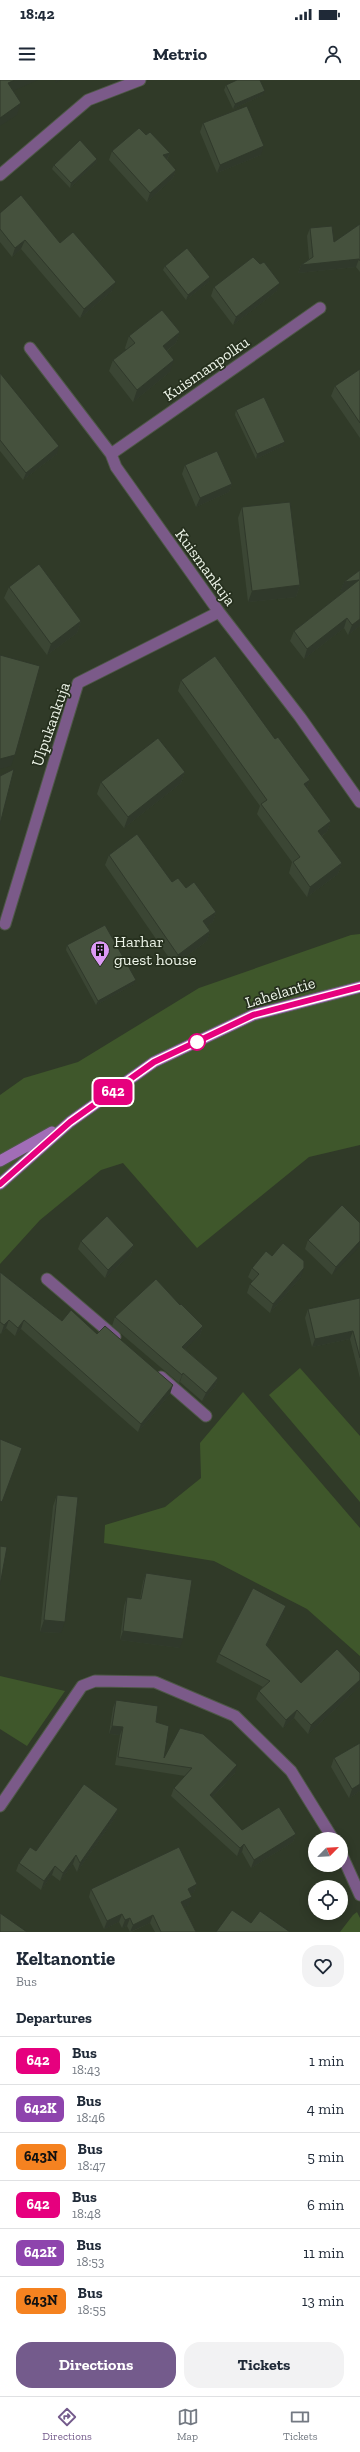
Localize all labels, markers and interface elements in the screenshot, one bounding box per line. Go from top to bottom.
text: 18:42 [20,5,54,23]
icon: menu [16,43,38,65]
text: Metrio [153,43,207,65]
icon: person [322,43,344,65]
street label: Kuismanpolku [160,332,253,405]
street label: Kuismankuja [171,525,240,610]
street label: Ulpukankuja [27,679,74,769]
place label: Harhar guest house [114,932,197,969]
building icon: Harhar guest house [89,939,111,967]
street label: Lahelantie [243,973,317,1012]
unlabelled marker [188,1033,206,1051]
line badge: 642 [90,1079,136,1105]
text: 642 [101,1083,125,1100]
north arrow [308,1832,348,1872]
map controls [308,1832,348,1920]
button: locate [308,1880,348,1920]
button: heart [302,1945,344,1987]
text: Keltanontie [16,1947,115,1970]
text: Bus [16,1974,37,1989]
text: Departures [16,2009,92,2027]
text: Bus [72,2044,97,2062]
text: 642 [26,2052,50,2069]
text: 1 min [309,2052,344,2070]
text: 18:43 [72,2062,100,2077]
text: Bus [76,2092,101,2110]
text: 642K [24,2100,56,2117]
text: 4 min [307,2100,344,2118]
text: 18:46 [76,2110,105,2125]
text: Bus [78,2140,103,2158]
text: 643N [24,2148,58,2165]
text: 5 min [307,2148,344,2166]
text: 18:47 [78,2158,105,2173]
text: Bus [72,2188,97,2206]
text: 642 [26,2196,50,2213]
text: 6 min [307,2196,344,2214]
text: 18:48 [72,2206,101,2221]
text: Bus [76,2236,101,2254]
text: 642K [24,2244,56,2261]
text: 11 min [303,2244,344,2262]
text: 18:53 [76,2254,104,2269]
text: Bus [78,2284,103,2302]
text: 643N [24,2292,58,2309]
text: 13 min [302,2292,344,2310]
text: 18:55 [78,2302,106,2317]
button: Directions [16,2342,176,2388]
button: Tickets [184,2342,344,2388]
tab: Directions [42,2406,92,2443]
tab: Map [177,2406,199,2443]
tab: Tickets [283,2406,318,2443]

